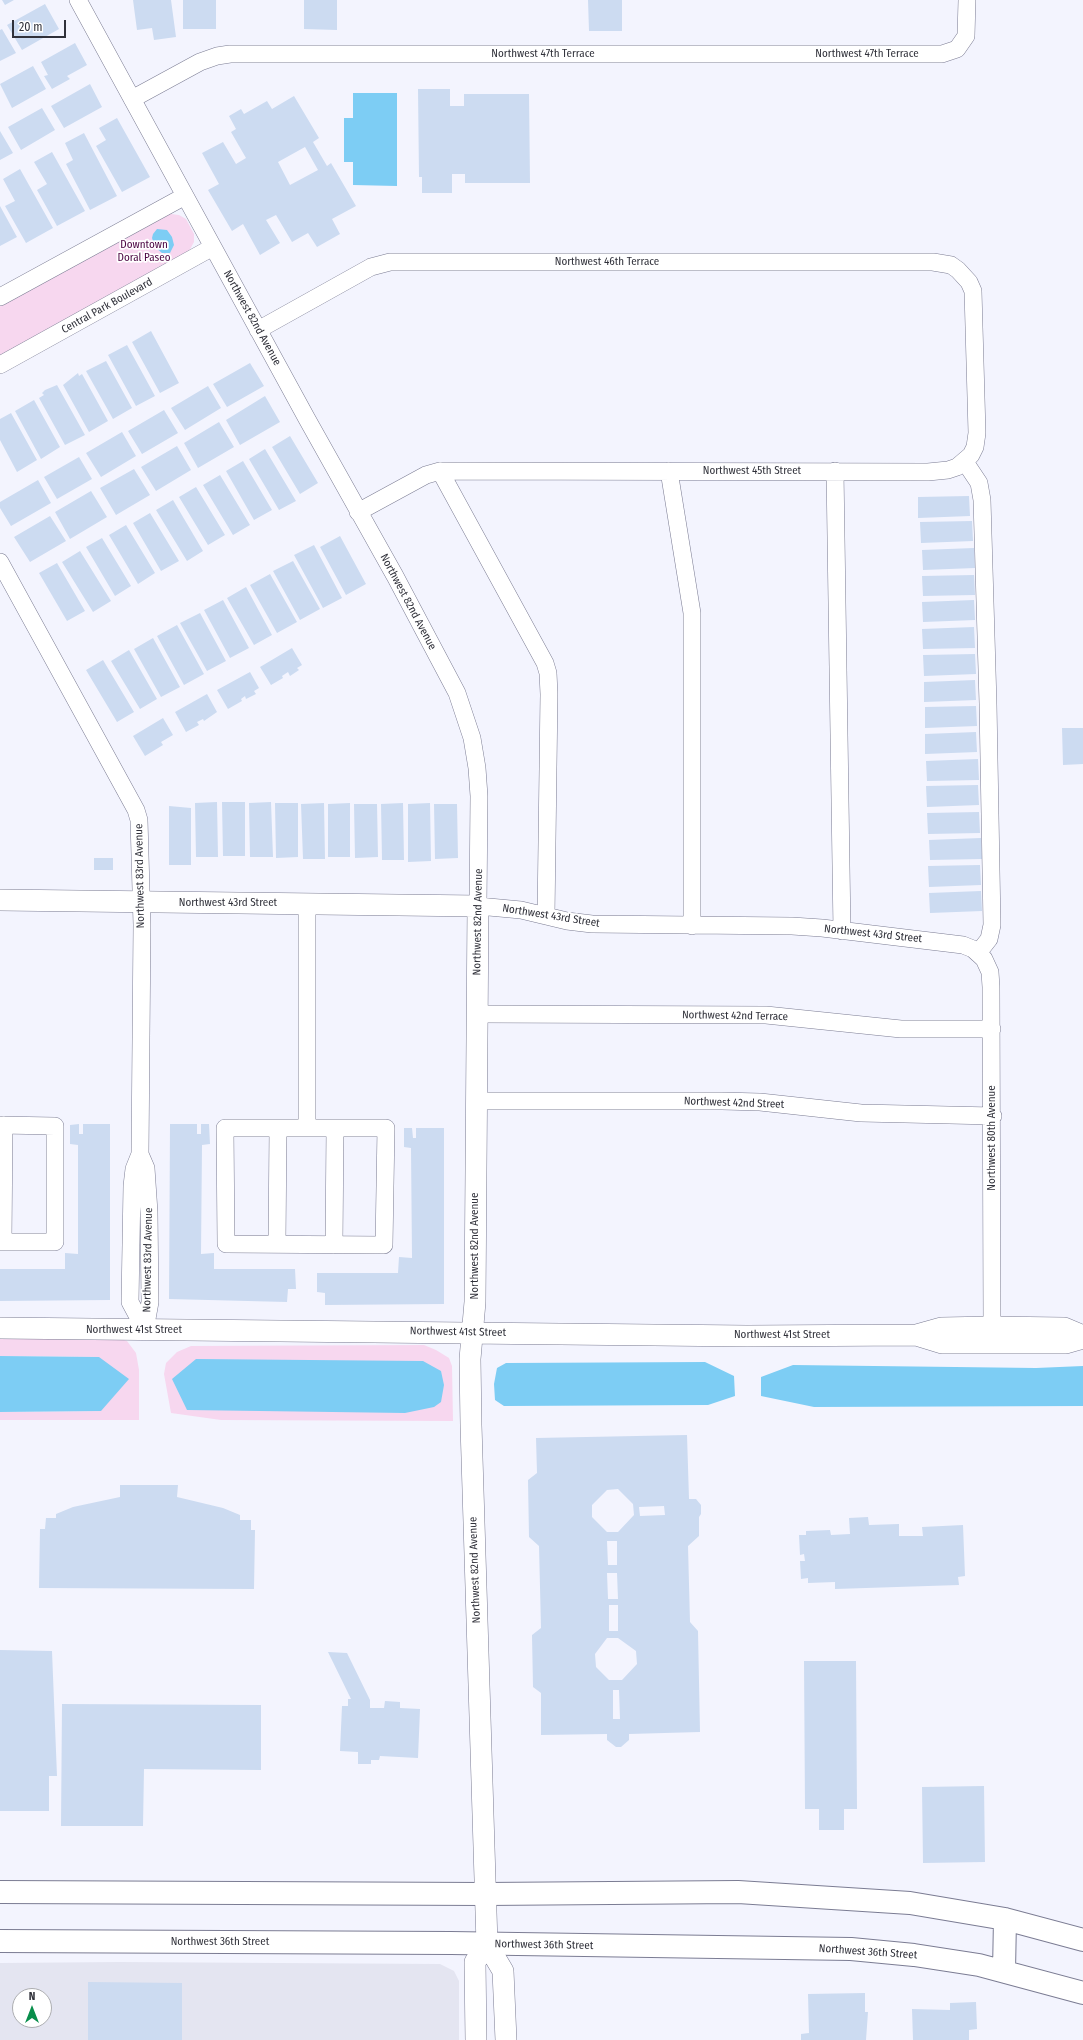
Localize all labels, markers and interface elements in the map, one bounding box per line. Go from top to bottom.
scale bar [14,12,68,38]
text: 20 m [19,20,43,34]
street label: Northwest 47th Terrace [491,47,595,61]
street label: Northwest 47th Terrace [815,47,919,61]
park label: Downtown Doral Paseo [118,238,170,264]
street label: Northwest 46th Terrace [555,255,659,269]
street label: Northwest 82nd Avenue [220,268,284,368]
street label: Central Park Boulevard [59,276,155,336]
street label: Northwest 45th Street [703,464,801,478]
street label: Northwest 82nd Avenue [377,552,439,652]
street label: Northwest 83rd Avenue [132,824,148,928]
street label: Northwest 82nd Avenue [470,868,486,976]
street label: Northwest 43rd Street [179,896,277,910]
street label: Northwest 43rd Street [501,902,601,930]
street label: Northwest 43rd Street [823,922,923,946]
street label: Northwest 42nd Terrace [682,1008,788,1024]
street label: Northwest 80th Avenue [985,1085,999,1191]
street label: Northwest 42nd Street [684,1095,784,1111]
street label: Northwest 82nd Avenue [468,1193,482,1299]
street label: Northwest 83rd Avenue [140,1208,156,1312]
street label: Northwest 41st Street [86,1323,182,1337]
street label: Northwest 41st Street [410,1325,506,1339]
street label: Northwest 41st Street [734,1328,830,1342]
street label: Northwest 82nd Avenue [467,1516,483,1624]
street label: Northwest 36th Street [171,1935,269,1949]
street label: Northwest 36th Street [495,1938,593,1952]
street label: Northwest 36th Street [818,1942,918,1962]
north arrow [12,1988,52,2028]
text: N [29,1990,35,2003]

